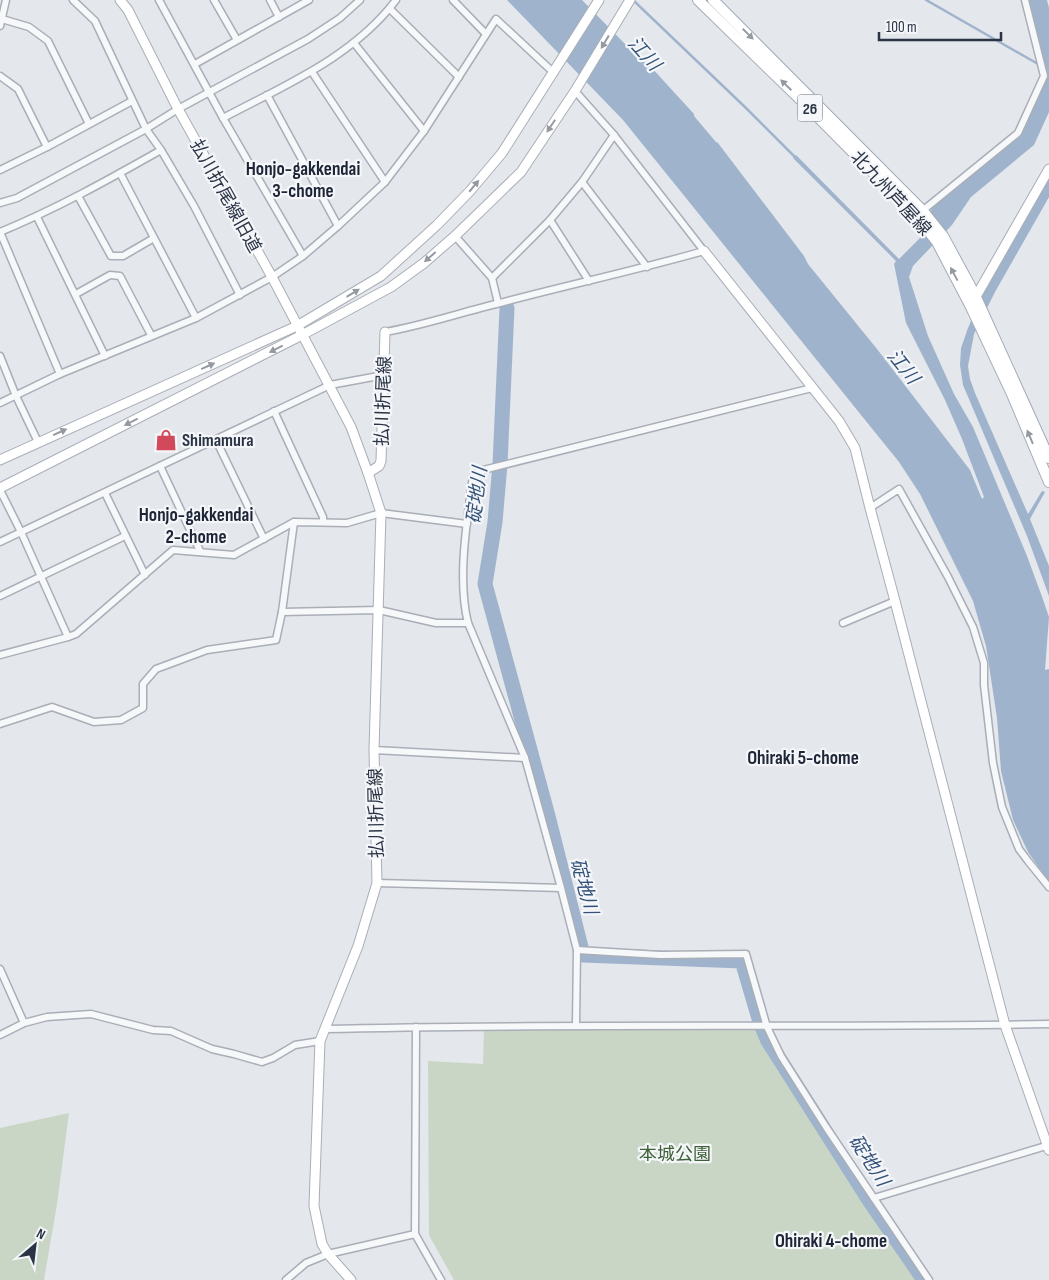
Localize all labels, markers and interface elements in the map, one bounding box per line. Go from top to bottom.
scale bar [879,10,1002,42]
text: 100 m [886,18,917,37]
one-way arrow [741,28,753,40]
water label: 江川 [623,32,666,77]
one-way arrow [600,35,609,48]
one-way arrow [780,79,792,91]
road number: 26 [798,95,822,122]
one-way arrow [547,119,556,132]
street label: 払川折尾線旧道 [186,136,265,256]
street label: 北九州芦屋線 [846,147,935,240]
district label: Honjo-gakkendai 3-chome [246,158,360,203]
one-way arrow [469,179,480,192]
one-way arrow [424,252,437,263]
one-way arrow [950,267,958,282]
one-way arrow [347,288,360,297]
one-way arrow [269,345,283,353]
water label: 江川 [882,345,925,390]
street label: 払川折尾線 [371,356,396,446]
one-way arrow [201,361,215,369]
one-way arrow [124,418,138,426]
shop icon: Shimamura [153,427,179,453]
one-way arrow [53,428,67,436]
place label: Shimamura [182,430,254,451]
one-way arrow [1025,430,1033,444]
water label: 碇地川 [463,464,493,525]
district label: Honjo-gakkendai 2-chome [139,504,253,549]
district label: Ohiraki 5-chome [747,747,859,770]
street label: 払川折尾線 [365,768,388,858]
water label: 碇地川 [565,856,603,919]
water label: 碇地川 [844,1131,895,1193]
park label: 本城公園 [639,1144,711,1165]
north arrow [10,1220,60,1270]
text: N [34,1225,48,1243]
district label: Ohiraki 4-chome [775,1230,887,1253]

